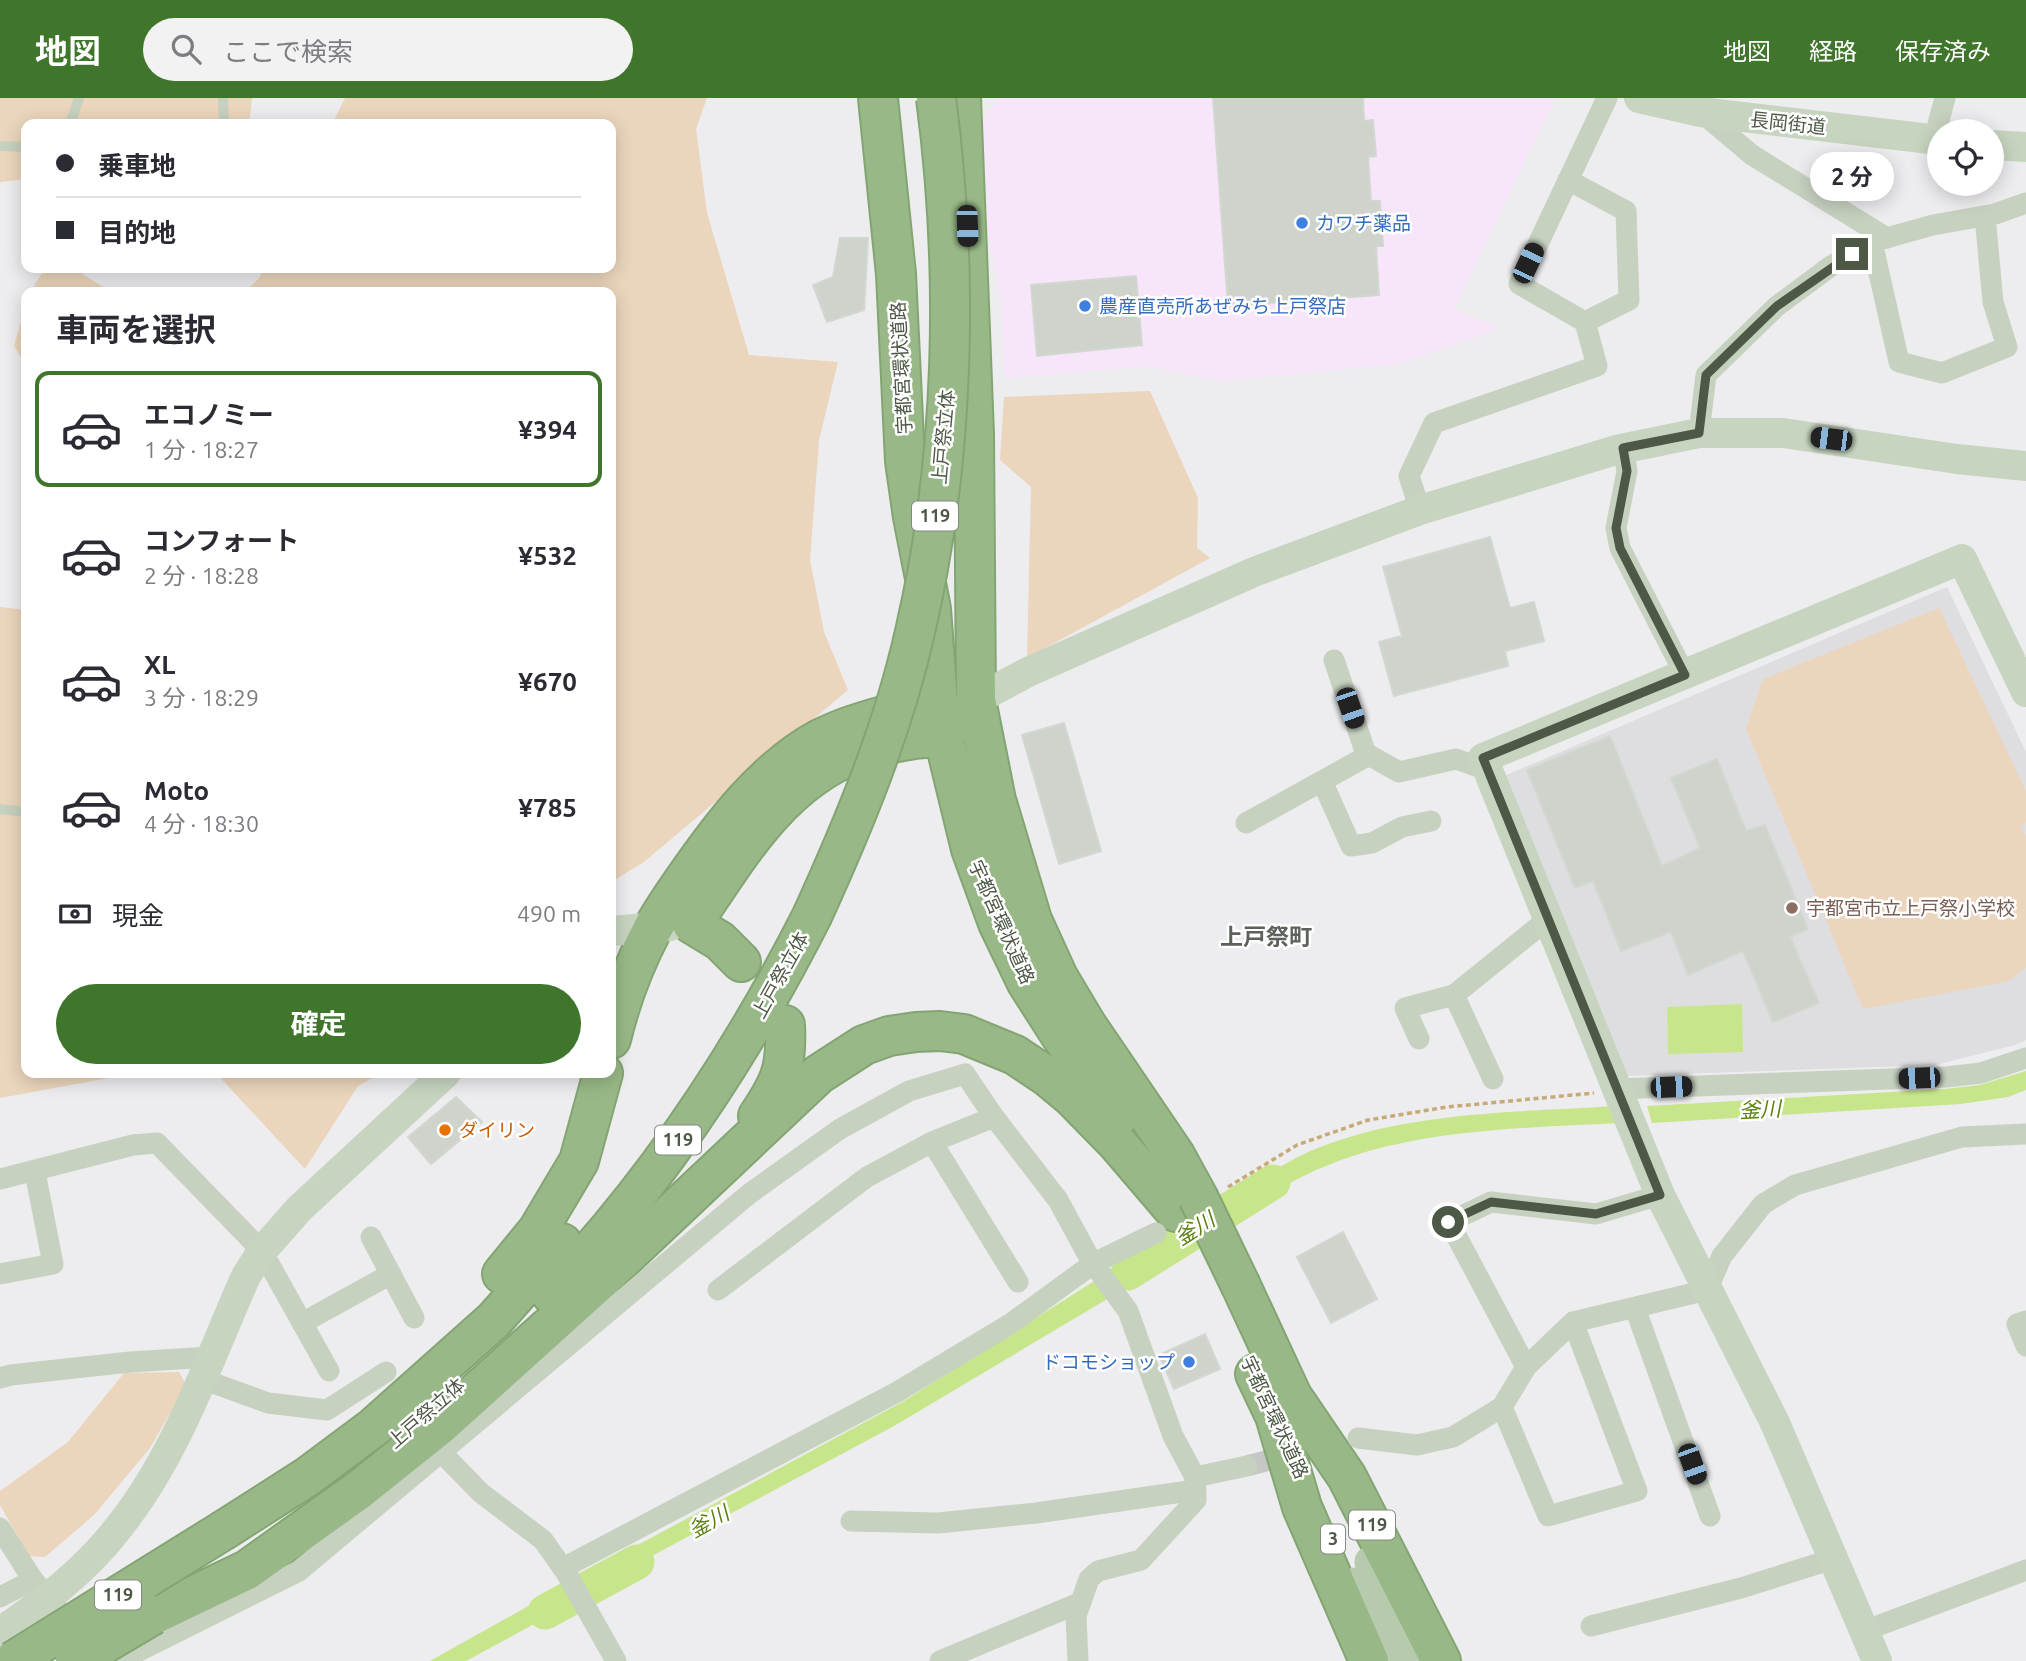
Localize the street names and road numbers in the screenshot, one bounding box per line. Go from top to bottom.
street label: 長岡街道 [1749,108,1827,138]
street label: 宇都宮環状道路 [887,301,915,435]
street label: 上戸祭立体 [928,389,958,485]
road number: 119 [912,502,958,530]
street label: 宇都宮環状道路 [965,857,1039,987]
street label: 上戸祭立体 [747,928,813,1022]
road number: 119 [655,1126,701,1154]
street label: 宇都宮環状道路 [1237,1352,1313,1482]
street label: 上戸祭立体 [383,1374,469,1452]
road number: 119 [1349,1510,1395,1540]
road number: 3 [1321,1524,1345,1554]
road number: 119 [95,1580,141,1610]

